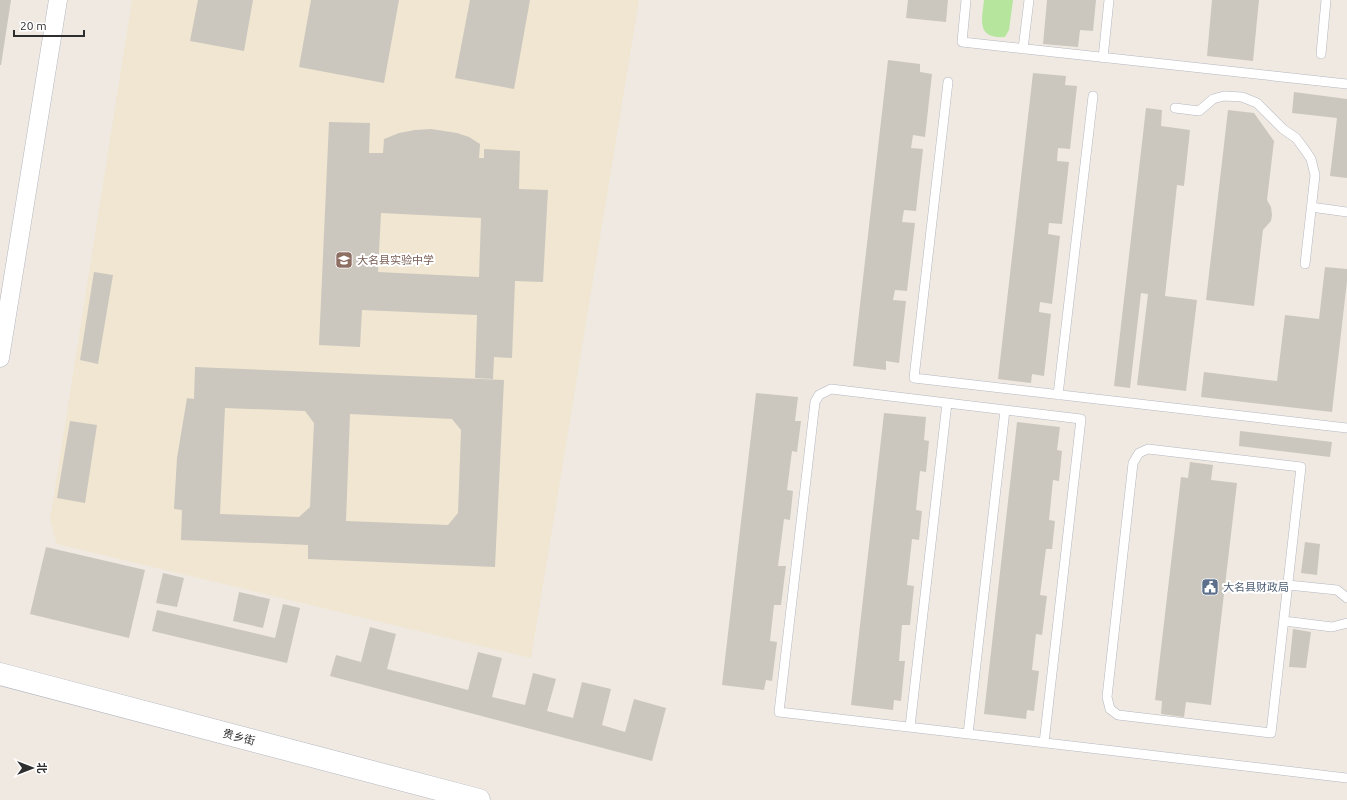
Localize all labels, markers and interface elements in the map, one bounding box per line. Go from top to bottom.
scale bar [14,12,84,38]
text: 20 m [20,19,47,32]
school or university icon: 大名县实验中学 [334,250,354,270]
place label: 大名县实验中学 [357,254,434,266]
public building icon: 大名县财政局 [1200,577,1220,597]
place label: 大名县财政局 [1223,581,1289,593]
street label: 贵乡街 [222,727,256,747]
north arrow [12,748,52,788]
text: 北 [36,763,48,774]

